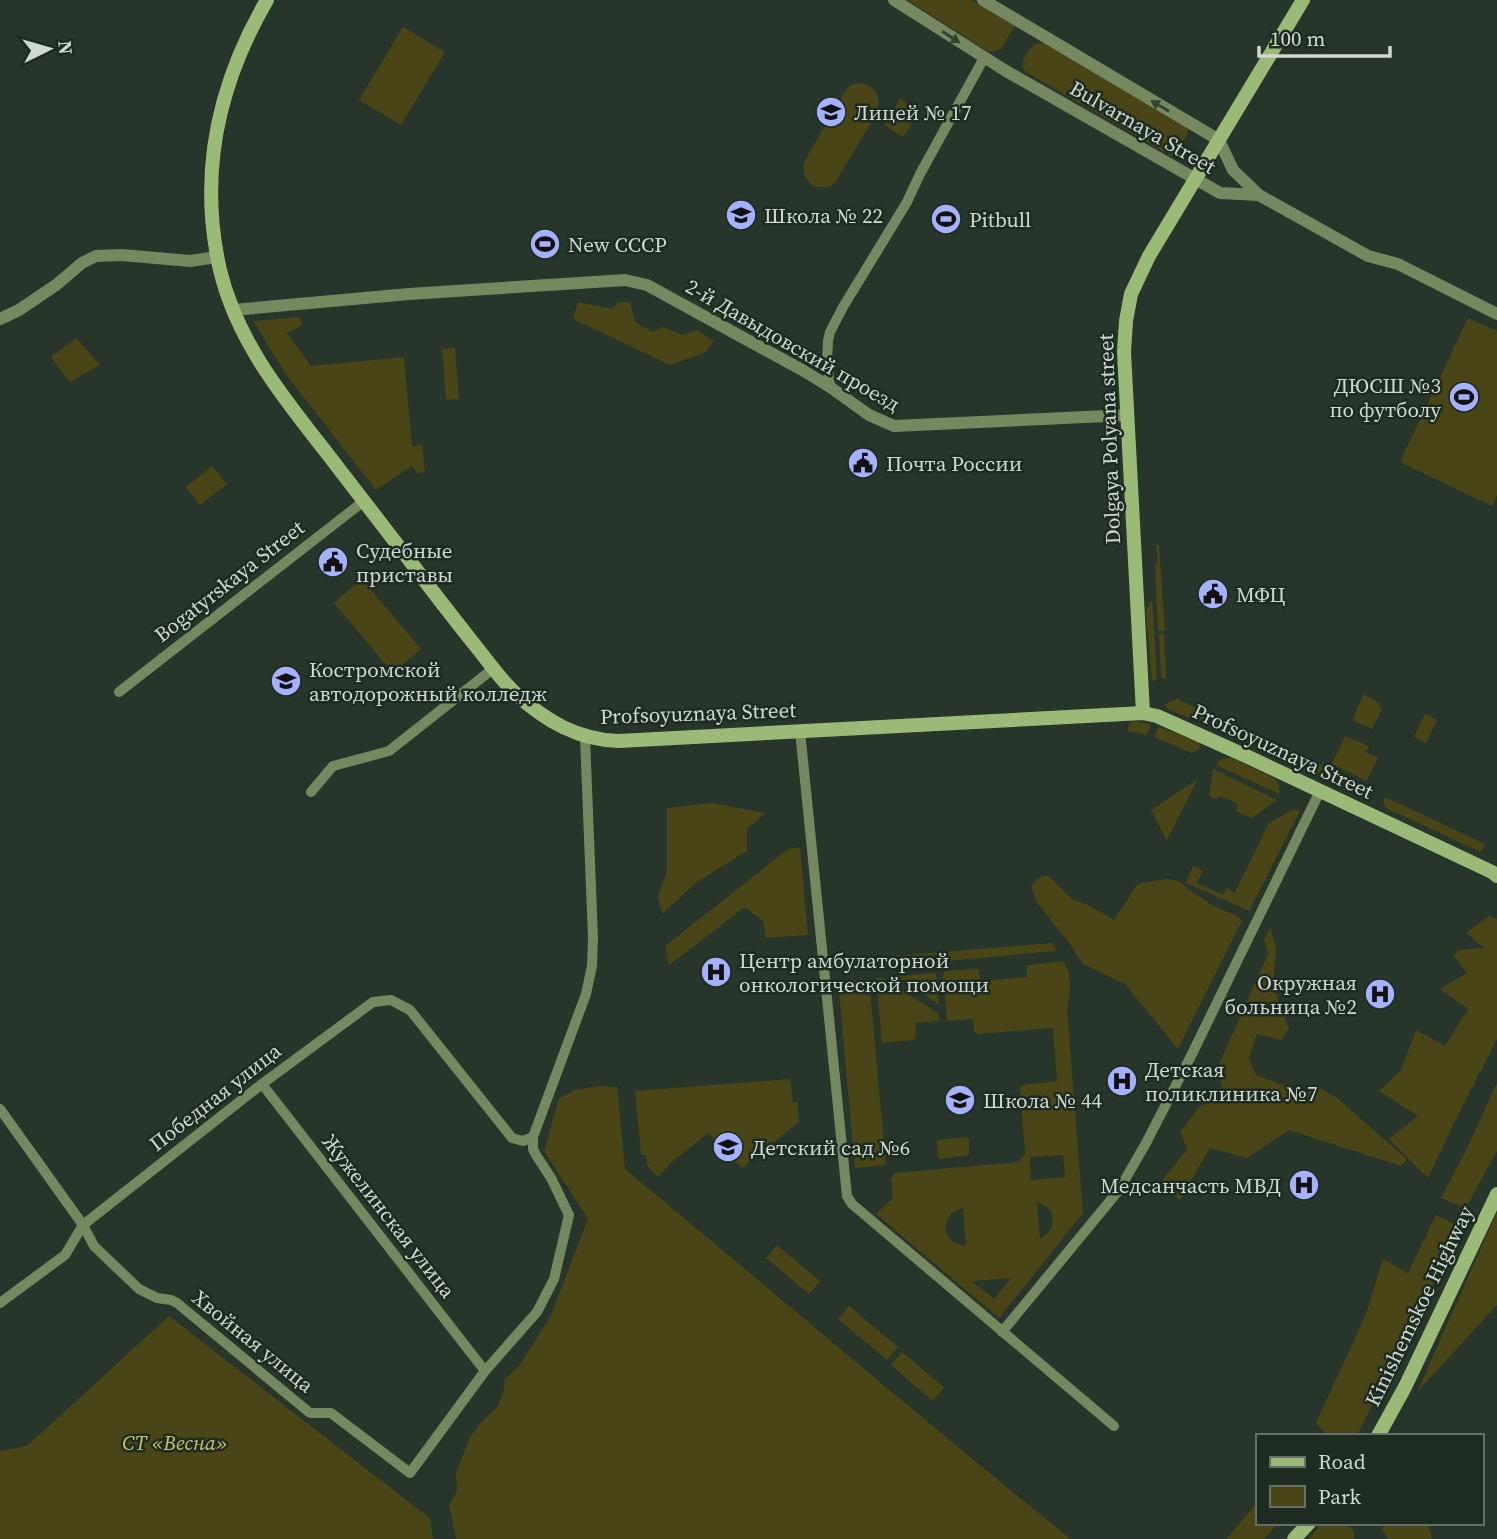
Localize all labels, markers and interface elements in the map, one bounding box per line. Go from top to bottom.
north arrow [14,14,84,84]
scale bar [1259,14,1390,58]
text: 100 m [1270,24,1325,53]
one-way arrow [942,30,960,44]
text: N [52,39,80,56]
street label: Bulvarnaya Street [1065,73,1222,181]
school or university icon: Лицей № 17 [814,95,848,129]
place label: Лицей № 17 [854,98,971,127]
one-way arrow [1150,100,1169,112]
school or university icon: Школа № 22 [724,198,758,232]
place label: Школа № 22 [764,201,883,230]
sports icon: Pitbull [929,202,963,236]
place label: Pitbull [969,205,1031,234]
sports icon: New СССР [528,227,562,261]
place label: New СССР [568,230,667,259]
street label: 2-й Давыдовский проезд [681,272,906,418]
street label: Dolgaya Polyana street [1091,333,1127,545]
place label: ДЮСШ №3 по футболу [1330,371,1441,424]
sports icon: ДЮСШ №3 по футболу [1447,380,1481,414]
public building icon: Почта России [846,446,880,480]
place label: Почта России [886,449,1022,478]
street label: Bogatyrskaya Street [148,513,310,649]
place label: Судебные приставы [356,536,453,589]
public building icon: Судебные приставы [316,545,350,579]
public building icon: МФЦ [1196,577,1230,611]
place label: МФЦ [1236,580,1285,609]
place label: Костромской автодорожный колледж [309,655,547,708]
school or university icon: Костромской автодорожный колледж [269,664,303,698]
street label: Profsoyuznaya Street [599,695,797,731]
street label: Profsoyuznaya Street [1188,696,1378,806]
place label: Центр амбулаторной онкологической помощи [739,946,989,999]
hospital icon: Центр амбулаторной онкологической помощи [699,955,733,989]
place label: Окружная больница №2 [1225,968,1357,1021]
hospital icon: Окружная больница №2 [1363,977,1397,1011]
street label: Победная улица [143,1036,287,1158]
place label: Детская поликлиника №7 [1145,1055,1317,1108]
hospital icon: Детская поликлиника №7 [1105,1064,1139,1098]
school or university icon: Школа № 44 [943,1083,977,1117]
place label: Школа № 44 [983,1086,1102,1115]
street label: Жужелинская улица [316,1128,462,1304]
school or university icon: Детский сад №6 [711,1130,745,1164]
place label: Детский сад №6 [751,1133,910,1162]
hospital icon: Медсанчасть МВД [1287,1168,1321,1202]
place label: Медсанчасть МВД [1100,1171,1281,1200]
street label: Kinishemskoe Highway [1358,1201,1480,1411]
street label: Хвойная улица [186,1283,320,1399]
park label: СТ «Весна» [122,1428,228,1457]
legend [1256,1434,1483,1525]
text: Road [1318,1447,1366,1476]
text: Park [1318,1482,1362,1511]

